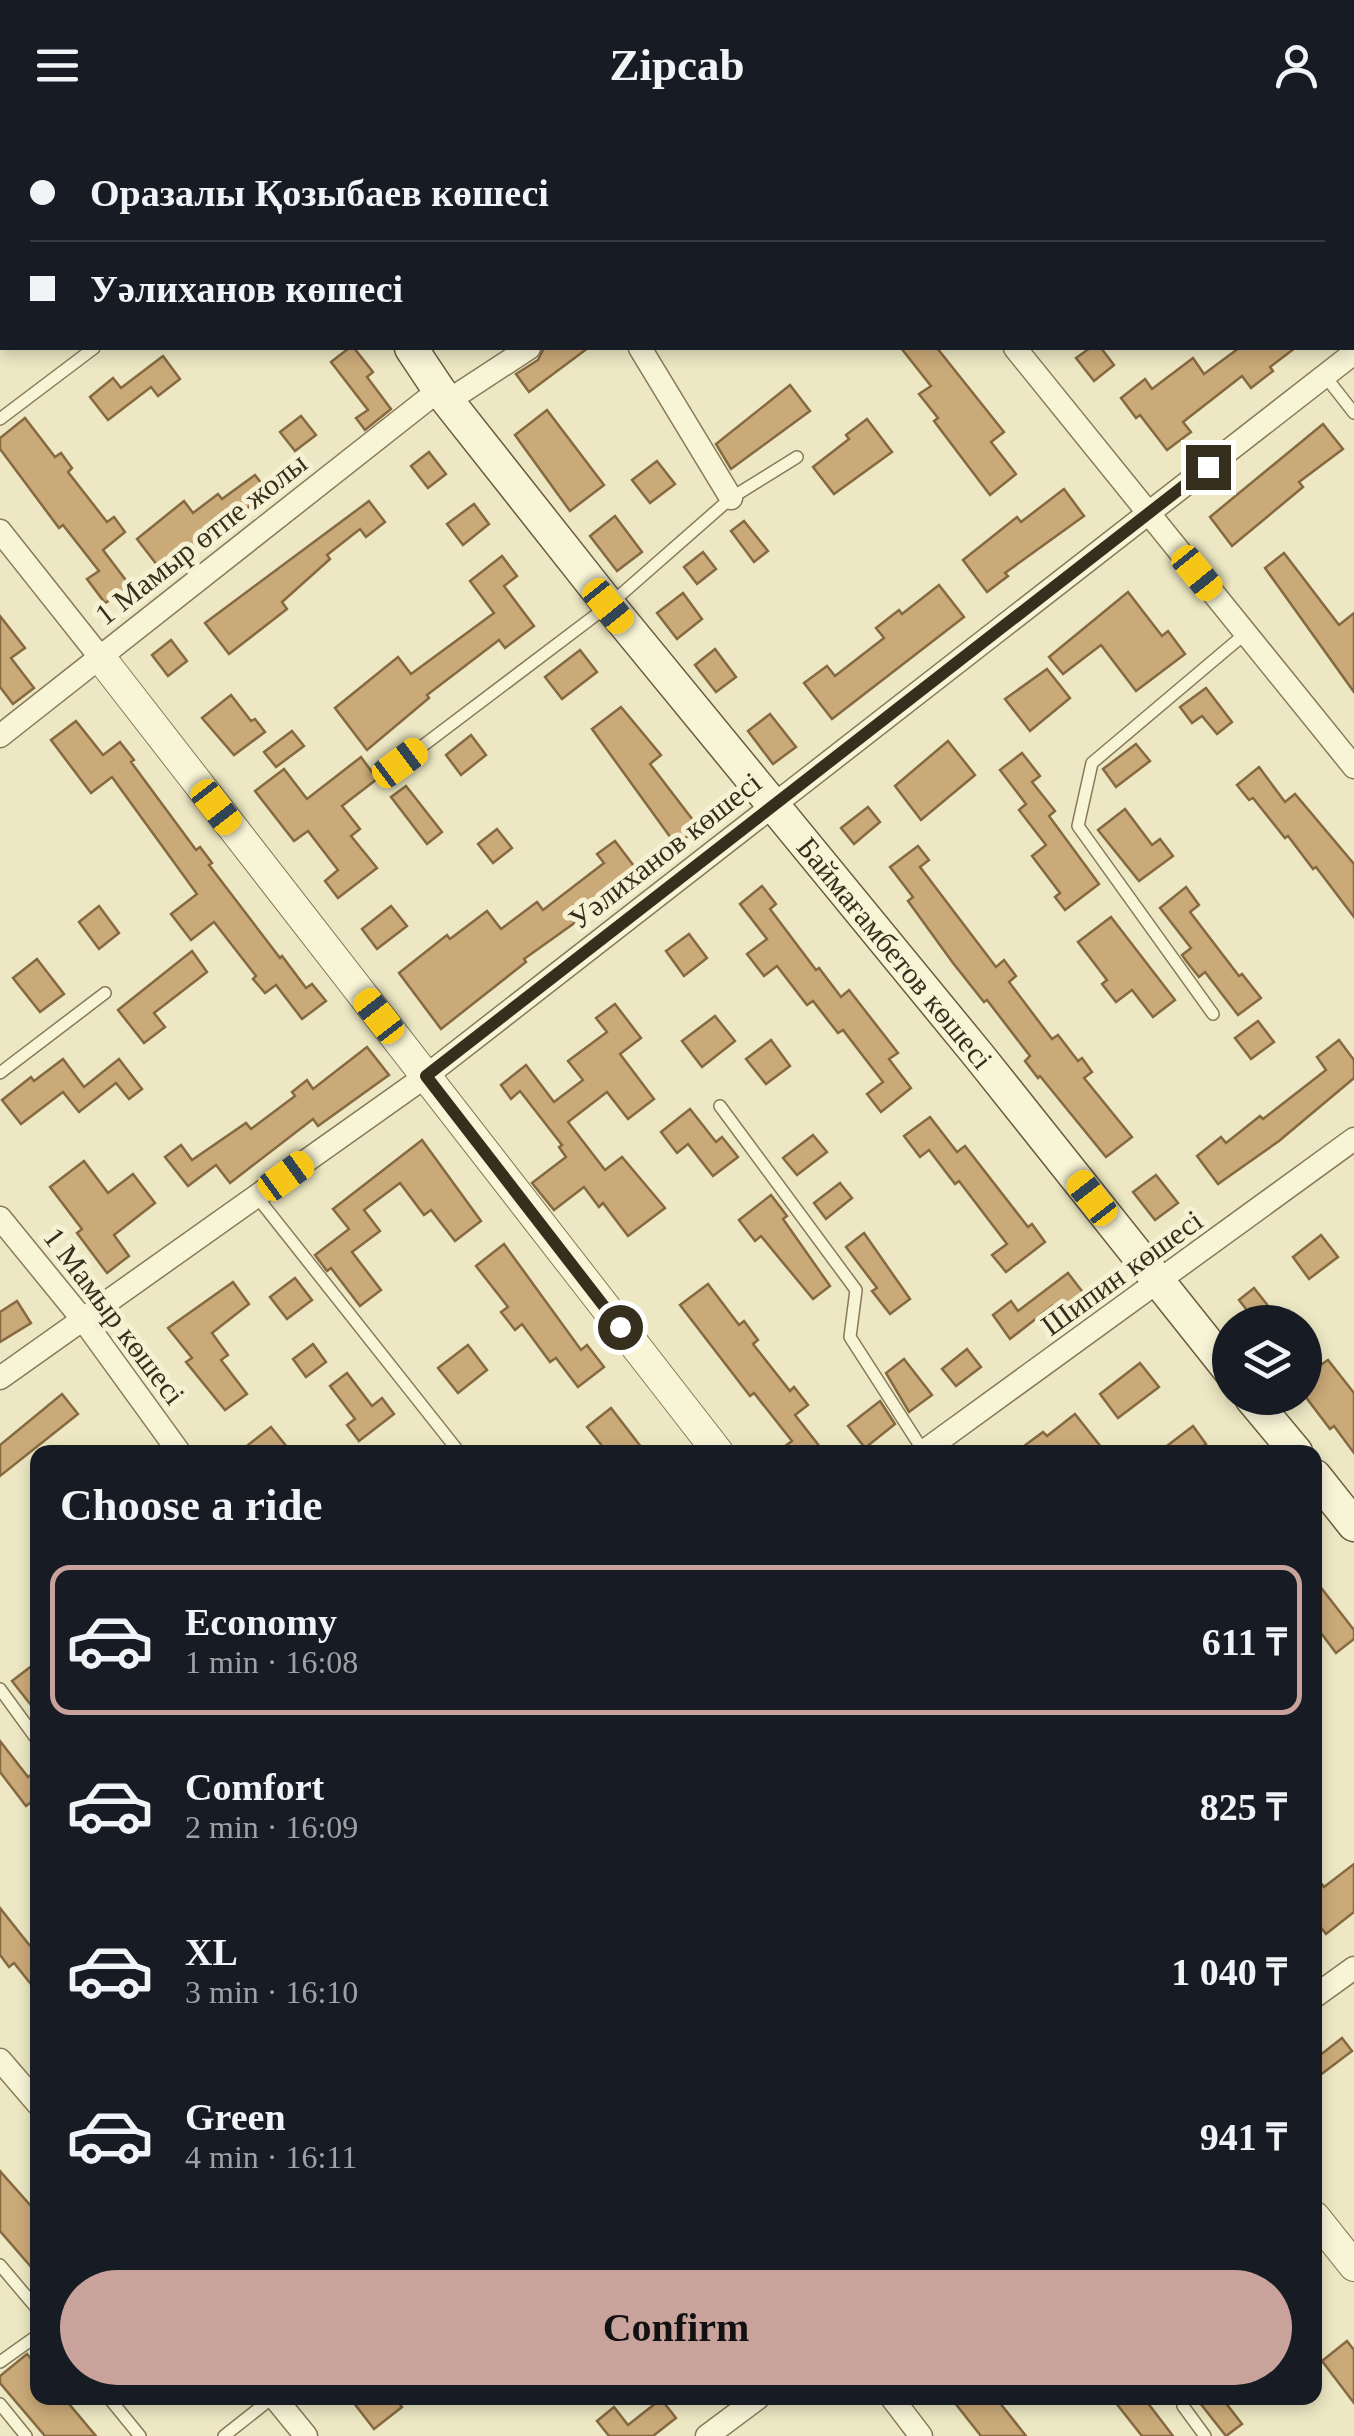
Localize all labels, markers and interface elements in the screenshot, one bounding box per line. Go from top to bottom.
icon: menu [30,38,85,93]
icon: person [1269,38,1324,93]
text: Zipcab [609,40,745,90]
text: Оразалы Қозыбаев көшесі [90,172,549,214]
text: Уәлиханов көшесі [90,268,403,310]
route end [1186,445,1231,490]
street label: 1 Мамыр өтпе жолы [89,446,313,631]
car [1166,540,1228,606]
car [577,573,639,639]
car [367,733,433,793]
street label: Уәлиханов көшесі [562,765,767,936]
car [186,774,246,840]
street label: Баймағамбетов көшесі [791,831,1000,1075]
car [349,983,409,1049]
car [253,1146,319,1206]
car [1062,1165,1122,1231]
street label: Шипин көшесі [1035,1203,1208,1342]
street label: 1 Мамыр көшесі [37,1221,192,1410]
route start [598,1305,643,1350]
map controls [1212,1305,1322,1415]
button: layers [1212,1305,1322,1415]
text: Choose a ride [60,1480,323,1530]
icon: car [65,1595,155,1685]
text: Economy [185,1601,337,1643]
text: 611 ₸ [1202,1621,1287,1663]
text: 1 min · 16:08 [185,1644,358,1680]
icon: car [65,1760,155,1850]
text: Comfort [185,1766,324,1808]
text: 825 ₸ [1200,1786,1287,1828]
text: 2 min · 16:09 [185,1809,358,1845]
icon: car [65,1925,155,2015]
text: XL [185,1931,238,1973]
text: 1 040 ₸ [1171,1951,1287,1993]
text: 3 min · 16:10 [185,1974,358,2010]
icon: car [65,2090,155,2180]
text: Green [185,2096,286,2138]
text: 941 ₸ [1200,2116,1287,2158]
text: 4 min · 16:11 [185,2139,357,2175]
button: Confirm [60,2270,1292,2385]

